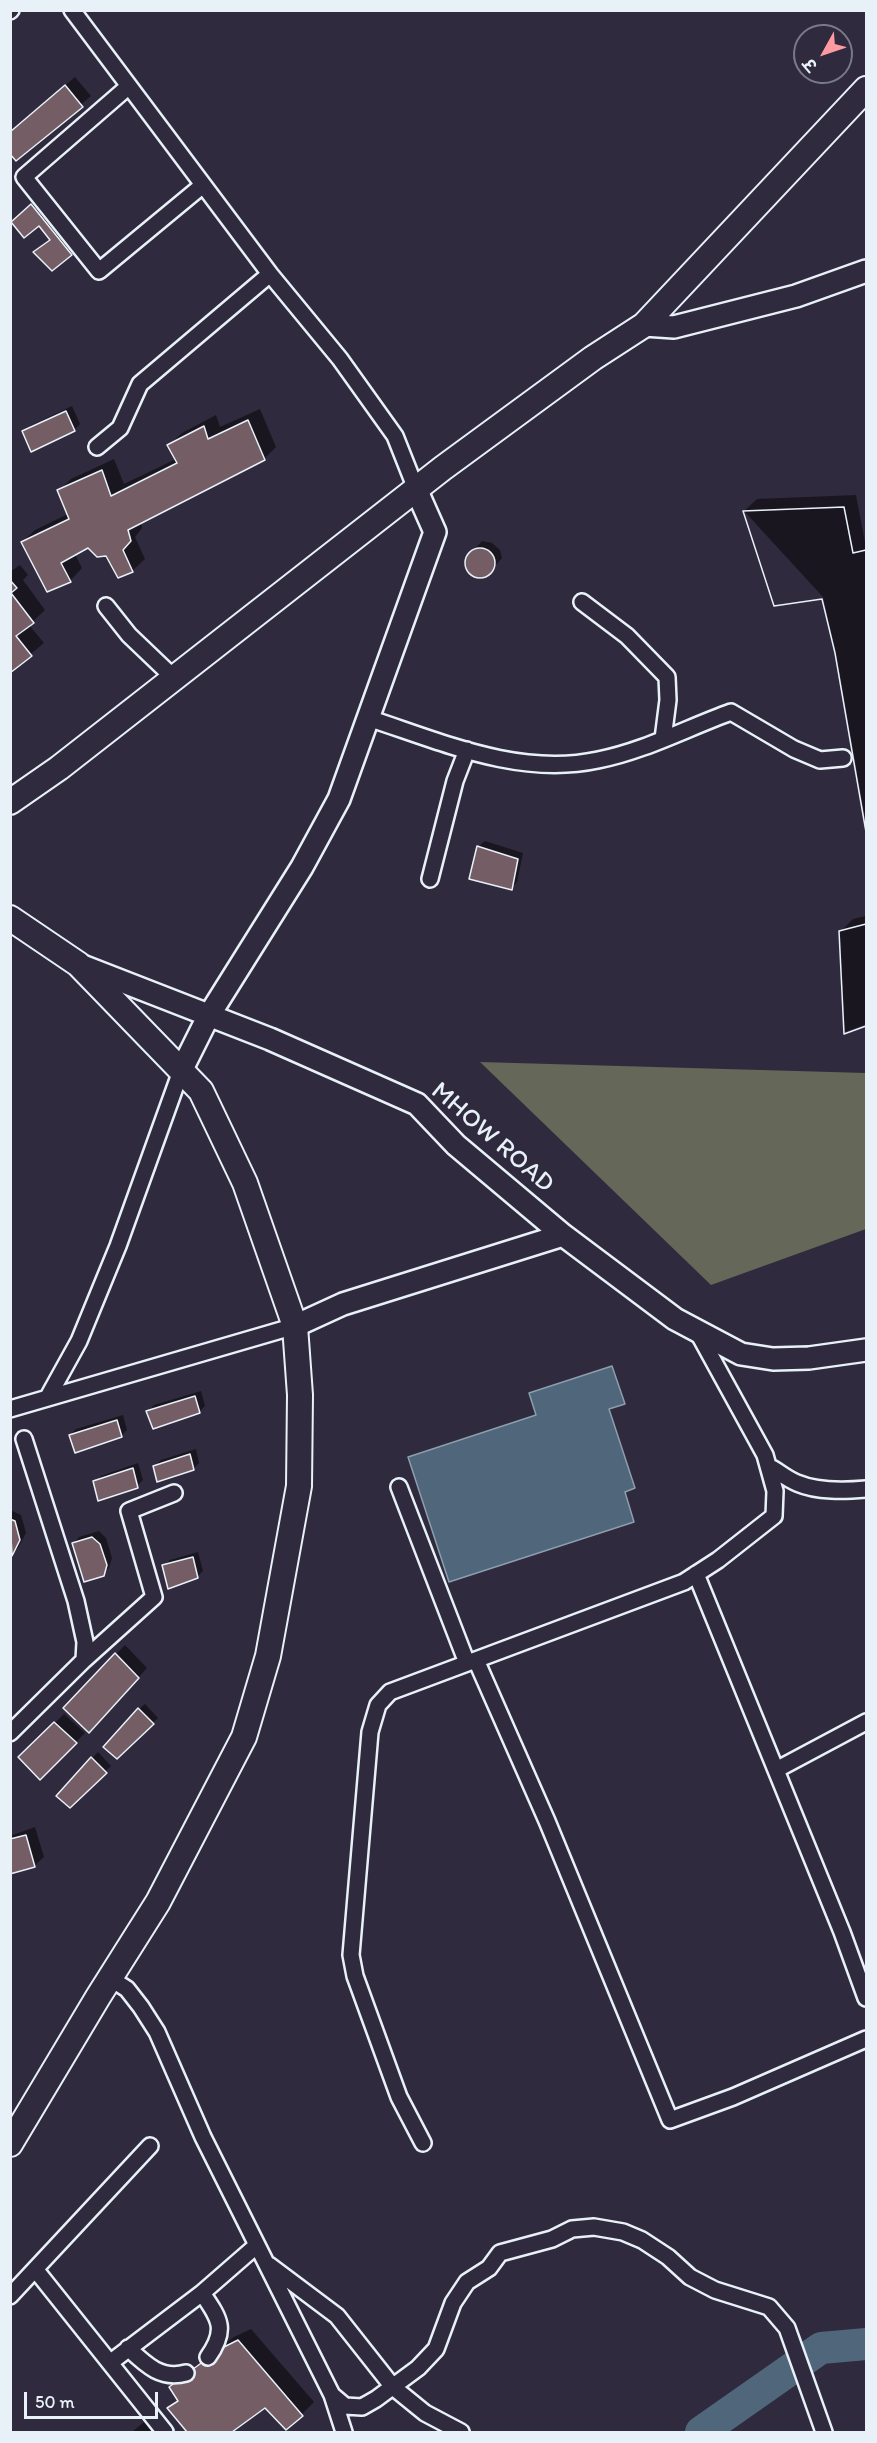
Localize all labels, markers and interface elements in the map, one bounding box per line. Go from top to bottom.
north arrow [793,24,853,84]
text: उ [800,54,821,75]
street label: MHOW ROAD [424,1076,560,1200]
scale bar [27,2380,160,2418]
text: 50 m [35,2391,75,2413]

